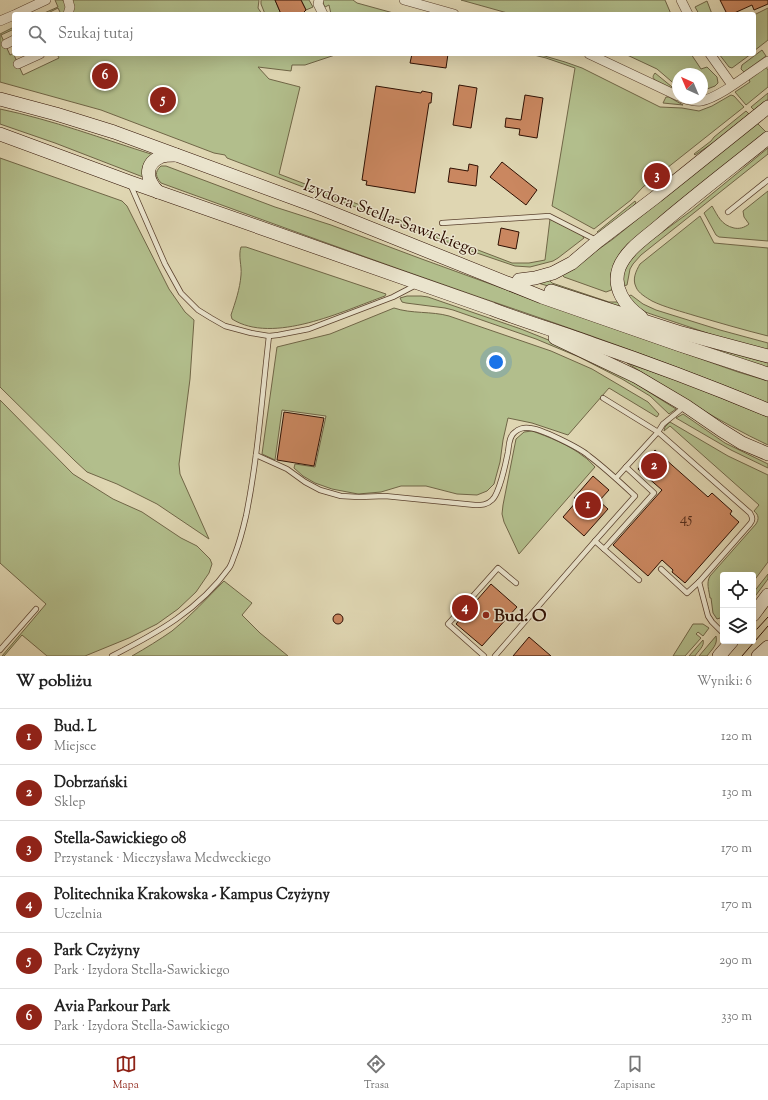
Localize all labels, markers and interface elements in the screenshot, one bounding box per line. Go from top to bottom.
search box [12,12,756,56]
icon: search [26,23,48,45]
text: Szukaj tutaj [58,24,133,45]
pin: 6 [92,61,118,91]
north arrow [672,68,708,104]
pin: 5 [150,85,176,115]
pin: 3 [644,161,670,191]
street label: Izydora Stella-Sawickiego [299,174,481,263]
your location [486,352,506,372]
pin: 2 [641,451,667,481]
pin: 1 [575,490,601,520]
house number: 45 [680,509,692,530]
map controls [720,572,756,644]
button: locate [720,572,756,608]
pin: 4 [452,593,478,623]
place label: Bud. O [494,605,547,629]
button: layers [720,608,756,644]
marker: Bud. O [481,610,491,620]
text: W pobliżu [16,670,92,694]
text: Wyniki: 6 [697,673,752,691]
text: Bud. L [54,717,97,738]
text: 1 [27,728,31,746]
text: 120 m [721,728,752,746]
text: Miejsce [54,738,96,756]
text: Dobrzański [54,773,128,794]
text: 2 [26,784,32,802]
text: 130 m [722,784,752,802]
text: Sklep [54,794,86,812]
text: Stella-Sawickiego 08 [54,829,186,850]
text: 3 [26,840,32,858]
text: 170 m [721,840,752,858]
text: Przystanek · Mieczysława Medweckiego [54,850,271,868]
text: Politechnika Krakowska - Kampus Czyżyny [54,885,330,906]
text: 4 [26,896,32,914]
text: 170 m [721,896,752,914]
text: Uczelnia [54,906,102,924]
text: Park Czyżyny [54,941,140,962]
text: 5 [27,952,31,970]
text: 290 m [719,952,752,970]
text: Park · Izydora Stella-Sawickiego [54,962,230,980]
text: Avia Parkour Park [54,997,170,1018]
text: 6 [26,1008,32,1026]
text: 330 m [721,1008,752,1026]
text: Park · Izydora Stella-Sawickiego [54,1018,230,1036]
tab: Mapa [113,1053,139,1093]
tab: Trasa [364,1053,389,1093]
tab: Zapisane [614,1053,655,1093]

